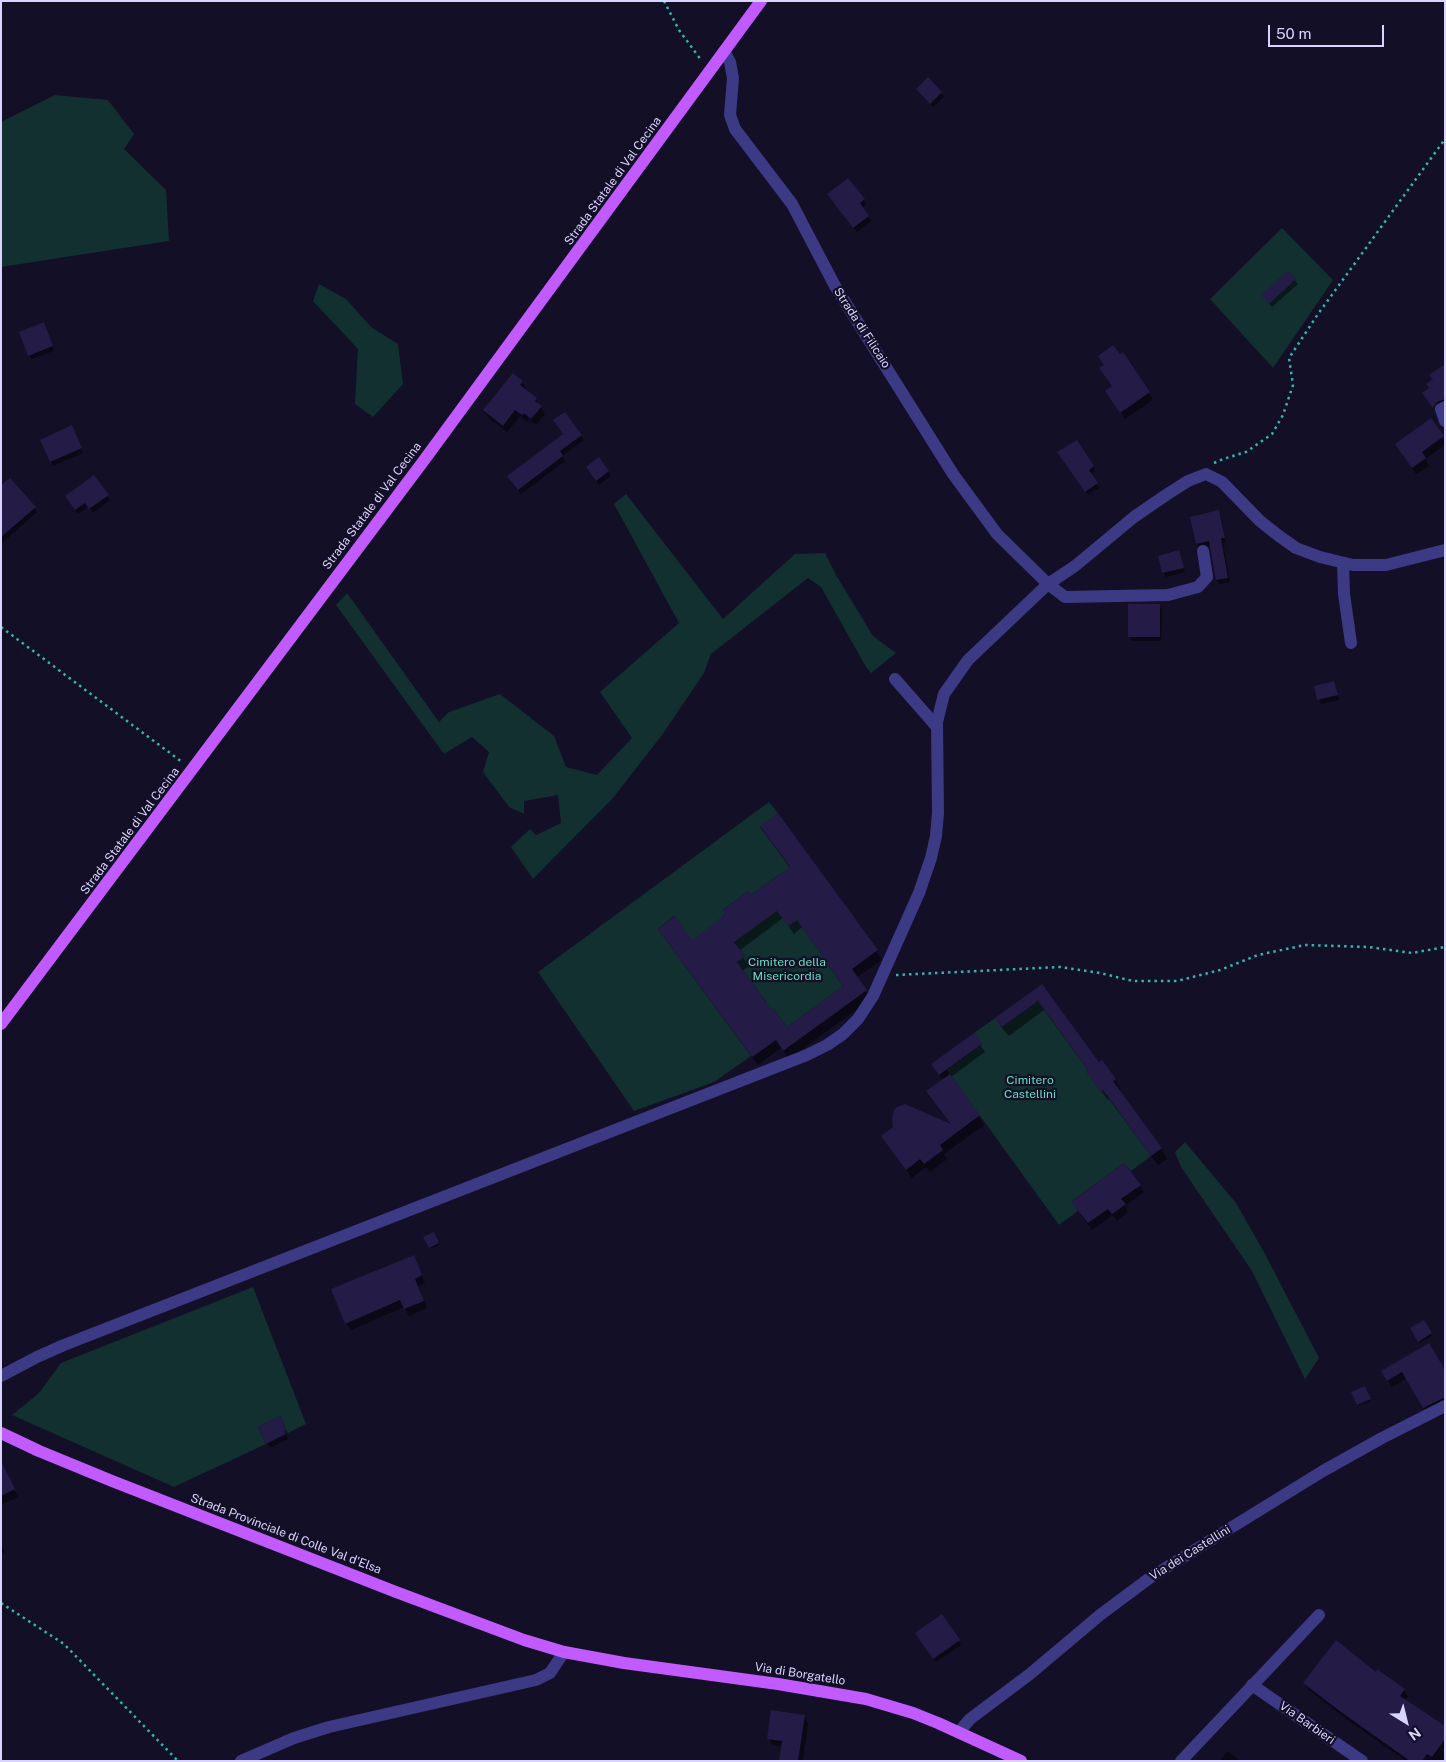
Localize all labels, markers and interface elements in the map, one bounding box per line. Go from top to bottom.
scale bar [1271,15,1387,47]
text: 50 m [1276,25,1311,42]
street label: Strada Statale di Val Cecina [562,114,664,248]
street label: Strada di Filicaio [831,285,893,371]
street label: Strada Statale di Val Cecina [320,440,424,572]
street label: Strada Statale di Val Cecina [78,765,182,897]
park label: Cimitero della Misericordia [748,955,826,983]
park label: Cimitero Castellini [1004,1073,1056,1101]
street label: Strada Provinciale di Colle Val d'Elsa [189,1491,383,1577]
street label: Via dei Castellini [1147,1522,1233,1584]
street label: Via di Borgatello [754,1660,846,1688]
north arrow [1381,1697,1431,1747]
street label: Via Barbieri [1276,1699,1338,1747]
text: N [1406,1724,1424,1744]

